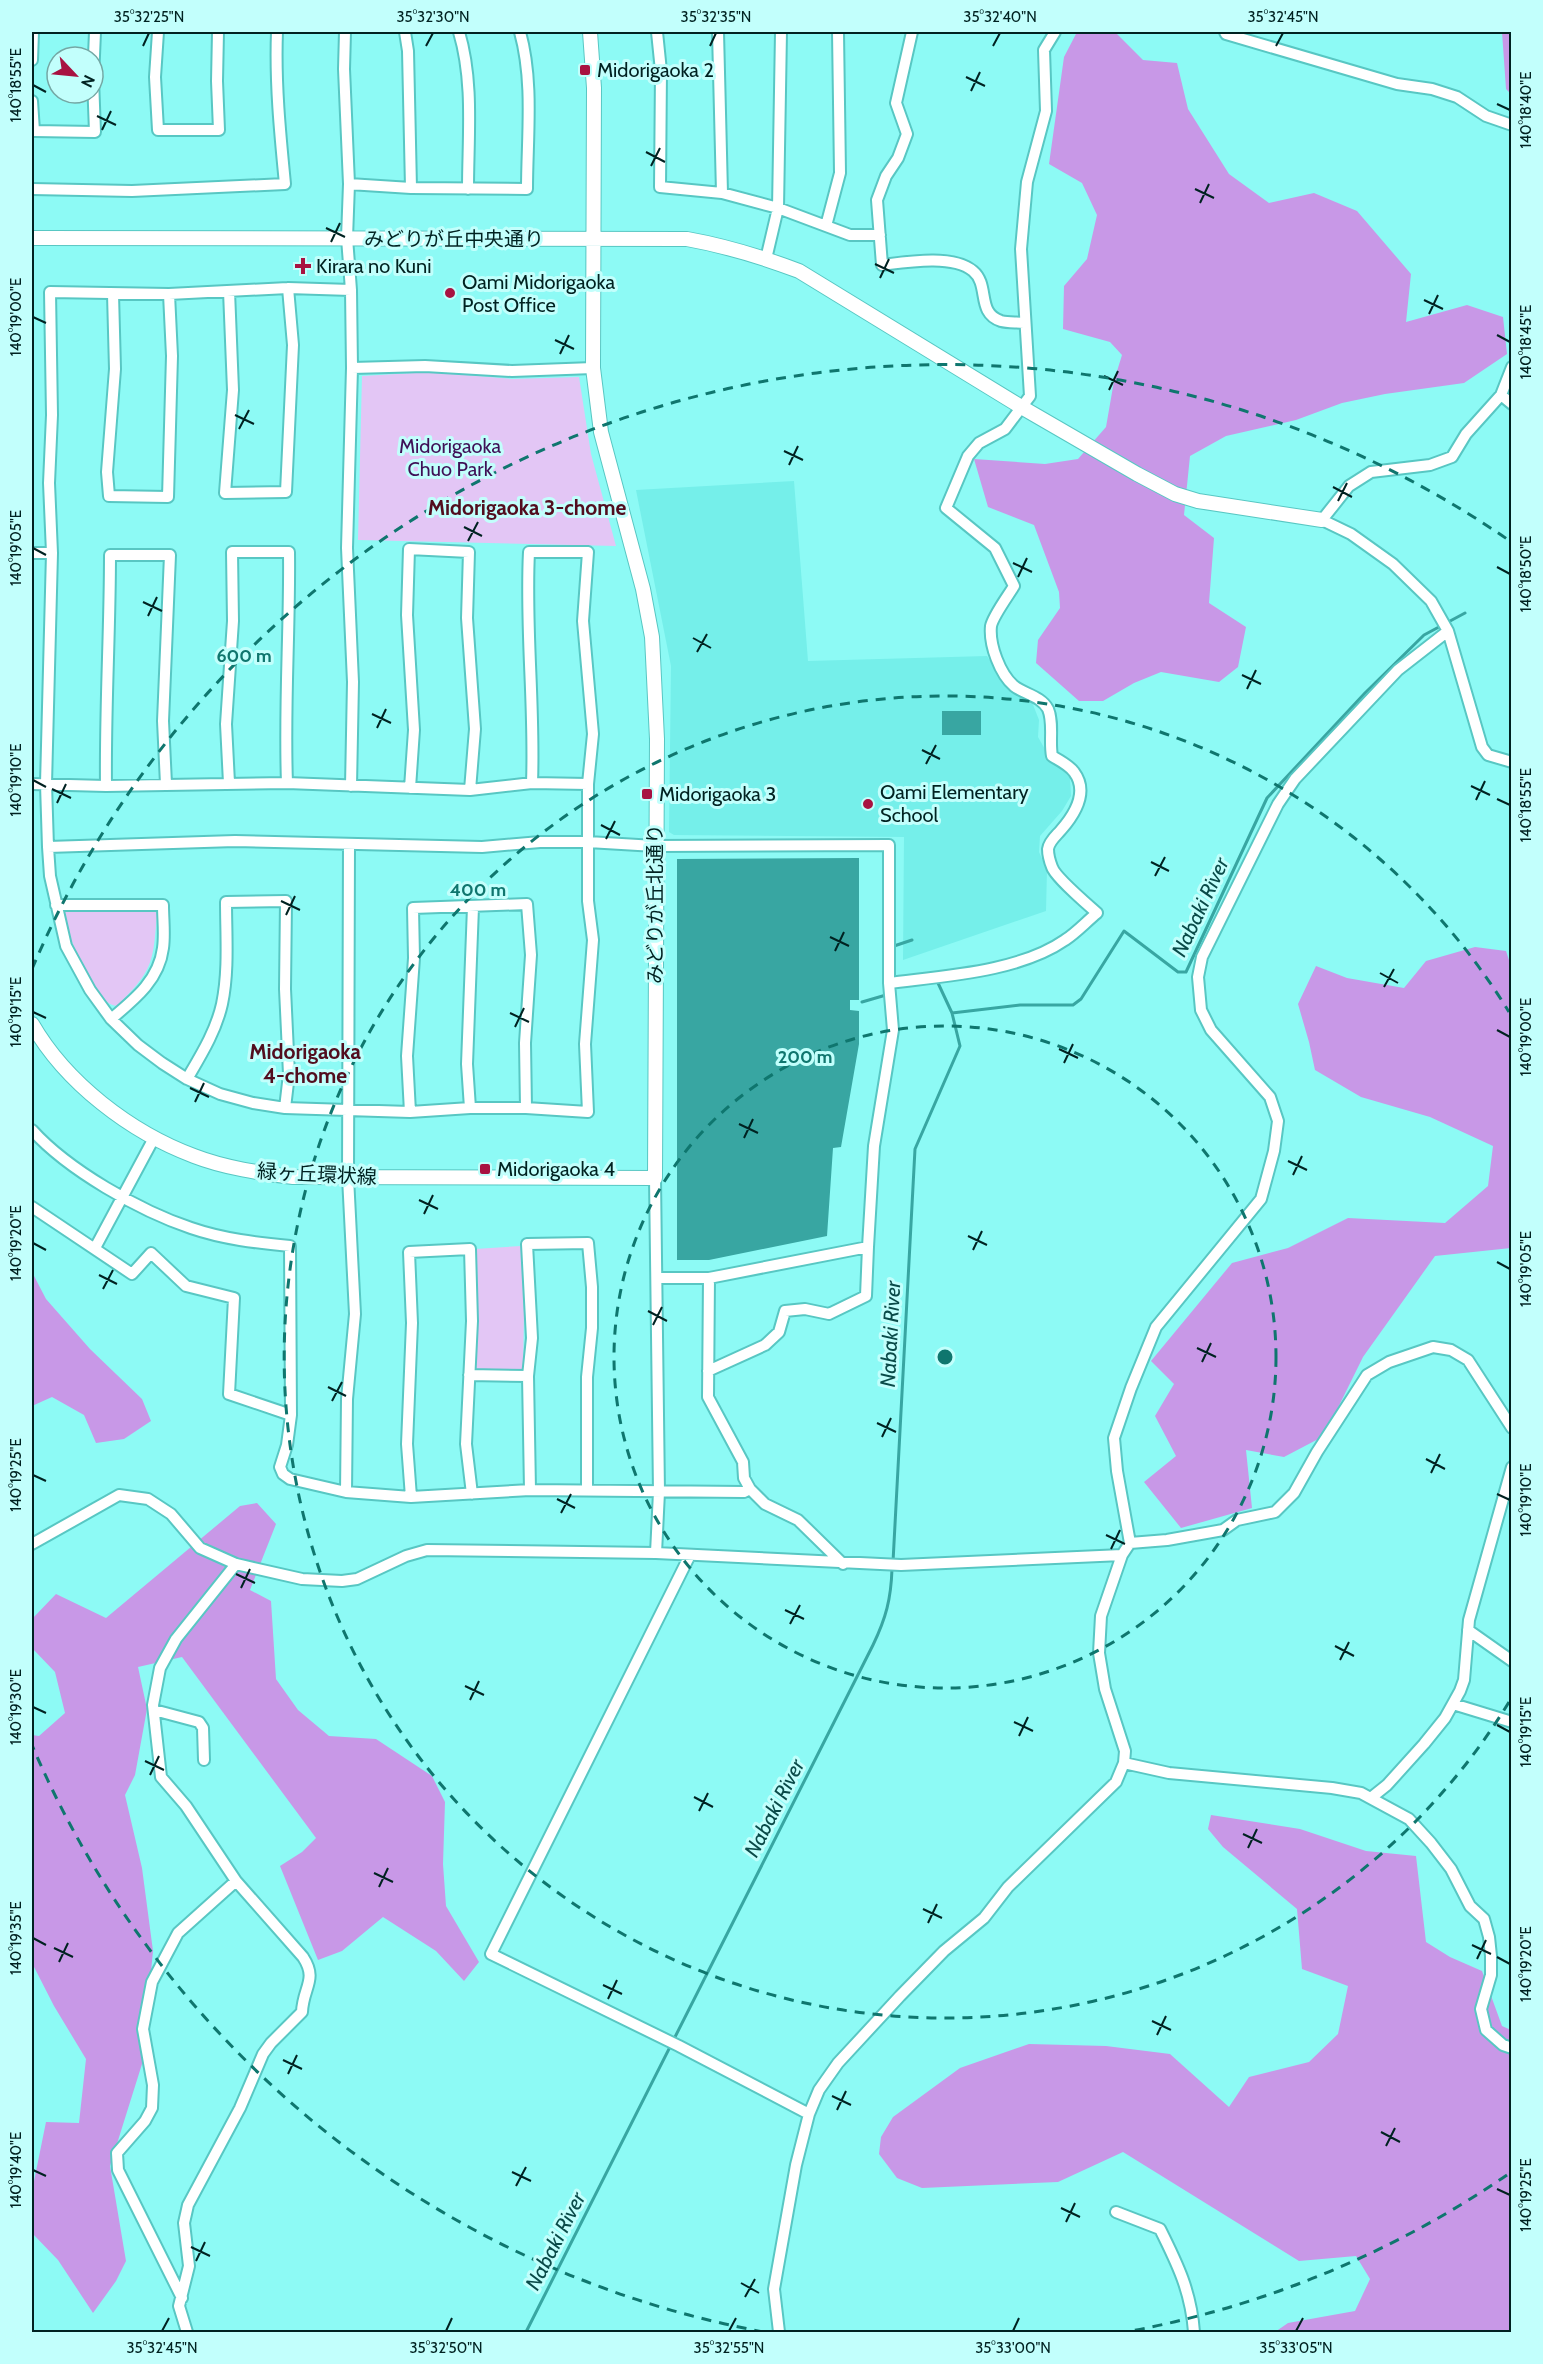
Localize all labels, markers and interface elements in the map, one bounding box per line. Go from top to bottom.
text: 35°32'25"N [114,8,184,26]
text: 35°32'30"N [396,8,470,26]
text: 35°32'35"N [681,8,751,26]
text: 35°32'40"N [963,8,1037,26]
text: 35°32'45"N [1247,8,1319,26]
north arrow [45,45,105,105]
text: 140°18'55"E [7,48,25,122]
place label: Midorigaoka 2 [597,58,714,82]
marker: Midorigaoka 2 [578,63,592,77]
text: N [77,72,99,91]
text: 140°18'40"E [1517,72,1535,148]
street label: みどりが丘中央通り [364,227,544,251]
place label: Kirara no Kuni [316,254,432,278]
marker: Kirara no Kuni [294,257,312,275]
place label: Oami Midorigaoka Post Office [462,270,615,317]
text: 140°19'00"E [7,278,25,356]
marker: Oami Midorigaoka Post Office [443,286,457,300]
text: 140°18'45"E [1517,305,1535,379]
park label: Midorigaoka Chuo Park [399,434,501,481]
district label: Midorigaoka 3-chome [428,495,627,520]
text: 140°19'05"E [7,510,25,586]
text: 140°18'50"E [1517,536,1535,612]
text: 600 m [216,645,272,667]
text: 140°19'10"E [7,744,25,816]
text: 140°18'55"E [1517,768,1535,842]
place label: Oami Elementary School [880,780,1029,827]
place label: Midorigaoka 3 [659,782,776,806]
marker: Midorigaoka 3 [640,787,654,801]
marker: Oami Elementary School [861,797,875,811]
street label: みどりが丘北通り [643,824,667,984]
water label: Nabaki River [1166,852,1234,960]
text: 400 m [450,879,506,901]
text: 140°19'15"E [7,977,25,1047]
text: 140°19'00"E [1517,998,1535,1076]
district label: Midorigaoka 4-chome [249,1039,361,1088]
text: 200 m [778,1046,832,1068]
place label: Midorigaoka 4 [497,1157,615,1181]
street label: 緑ヶ丘環状線 [256,1159,378,1189]
marker: Midorigaoka 4 [478,1162,492,1176]
text: 140°19'20"E [7,1205,25,1281]
text: 140°19'05"E [1517,1231,1535,1307]
water label: Nabaki River [875,1279,905,1388]
centre of rings [935,1347,955,1367]
text: 140°19'25"E [7,1438,25,1512]
text: 140°19'10"E [1517,1464,1535,1536]
text: 140°19'30"E [7,1669,25,1745]
text: 140°19'15"E [1517,1697,1535,1767]
water label: Nabaki River [739,1754,810,1861]
text: 140°19'35"E [7,1901,25,1975]
text: 140°19'20"E [1517,1926,1535,2002]
text: 140°19'40"E [7,2132,25,2208]
text: 140°19'25"E [1517,2158,1535,2232]
water label: Nabaki River [520,2187,591,2294]
text: 35°32'45"N [126,2339,198,2357]
text: 35°32'50"N [409,2339,483,2357]
text: 35°32'55"N [694,2339,764,2357]
text: 35°33'00"N [975,2339,1051,2357]
text: 35°33'05"N [1259,2339,1333,2357]

